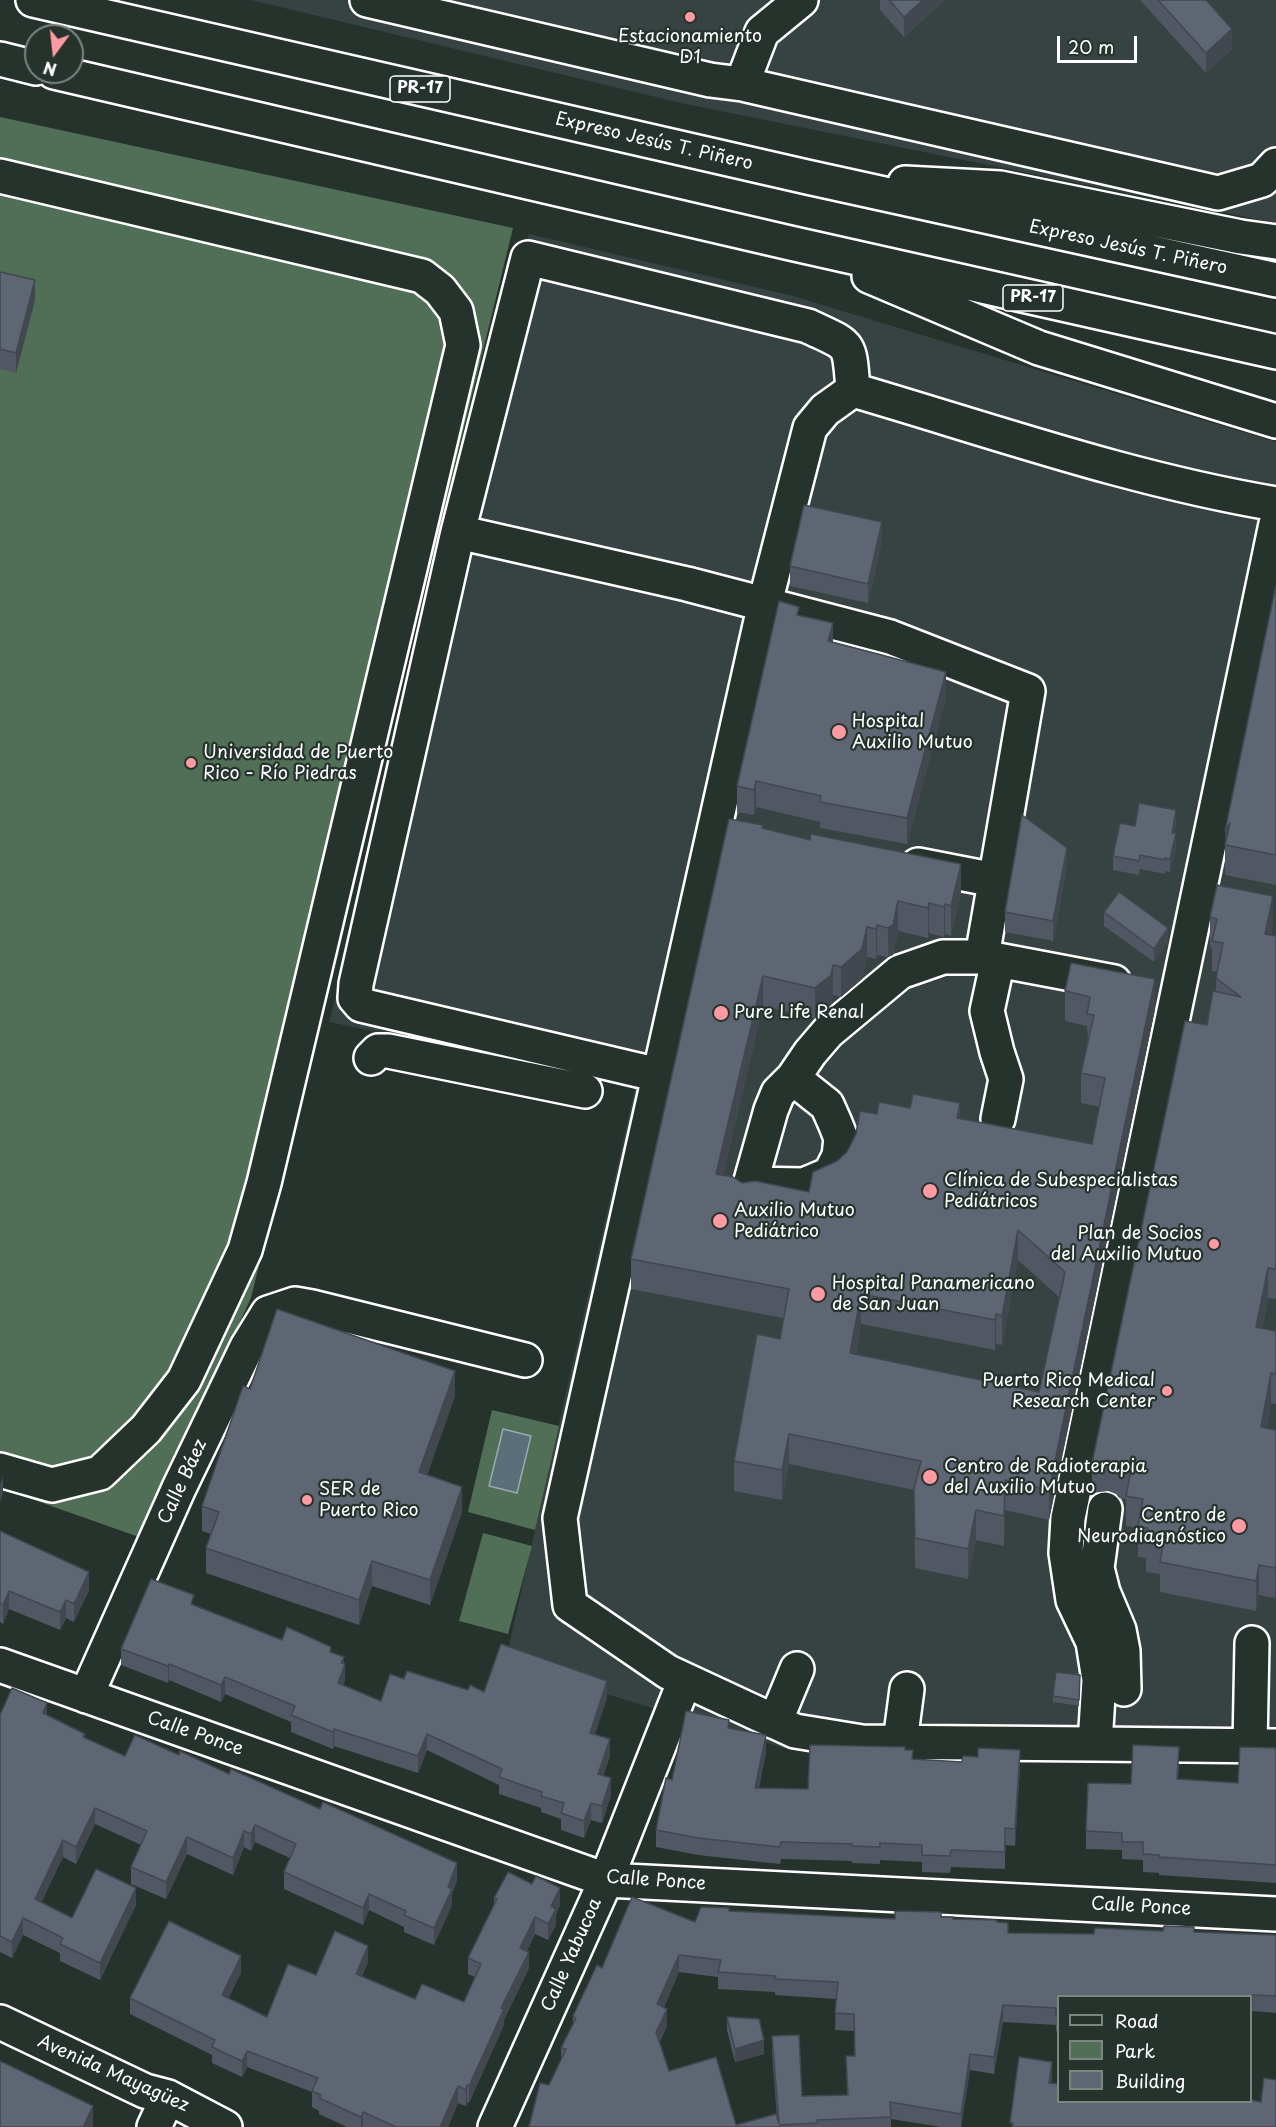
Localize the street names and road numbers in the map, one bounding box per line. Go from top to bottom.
road number: PR-17 [390,76,450,102]
street label: Expreso Jesús T. Piñero [553,109,755,175]
street label: Expreso Jesús T. Piñero [1027,216,1229,280]
road number: PR-17 [1003,285,1063,311]
street label: Calle Báez [154,1436,212,1528]
street label: Calle Ponce [144,1707,246,1761]
street label: Calle Ponce [605,1867,707,1895]
street label: Calle Ponce [1090,1894,1192,1920]
street label: Calle Yabucoa [537,1895,607,2015]
street label: Avenida Mayagüez [34,2031,192,2117]

